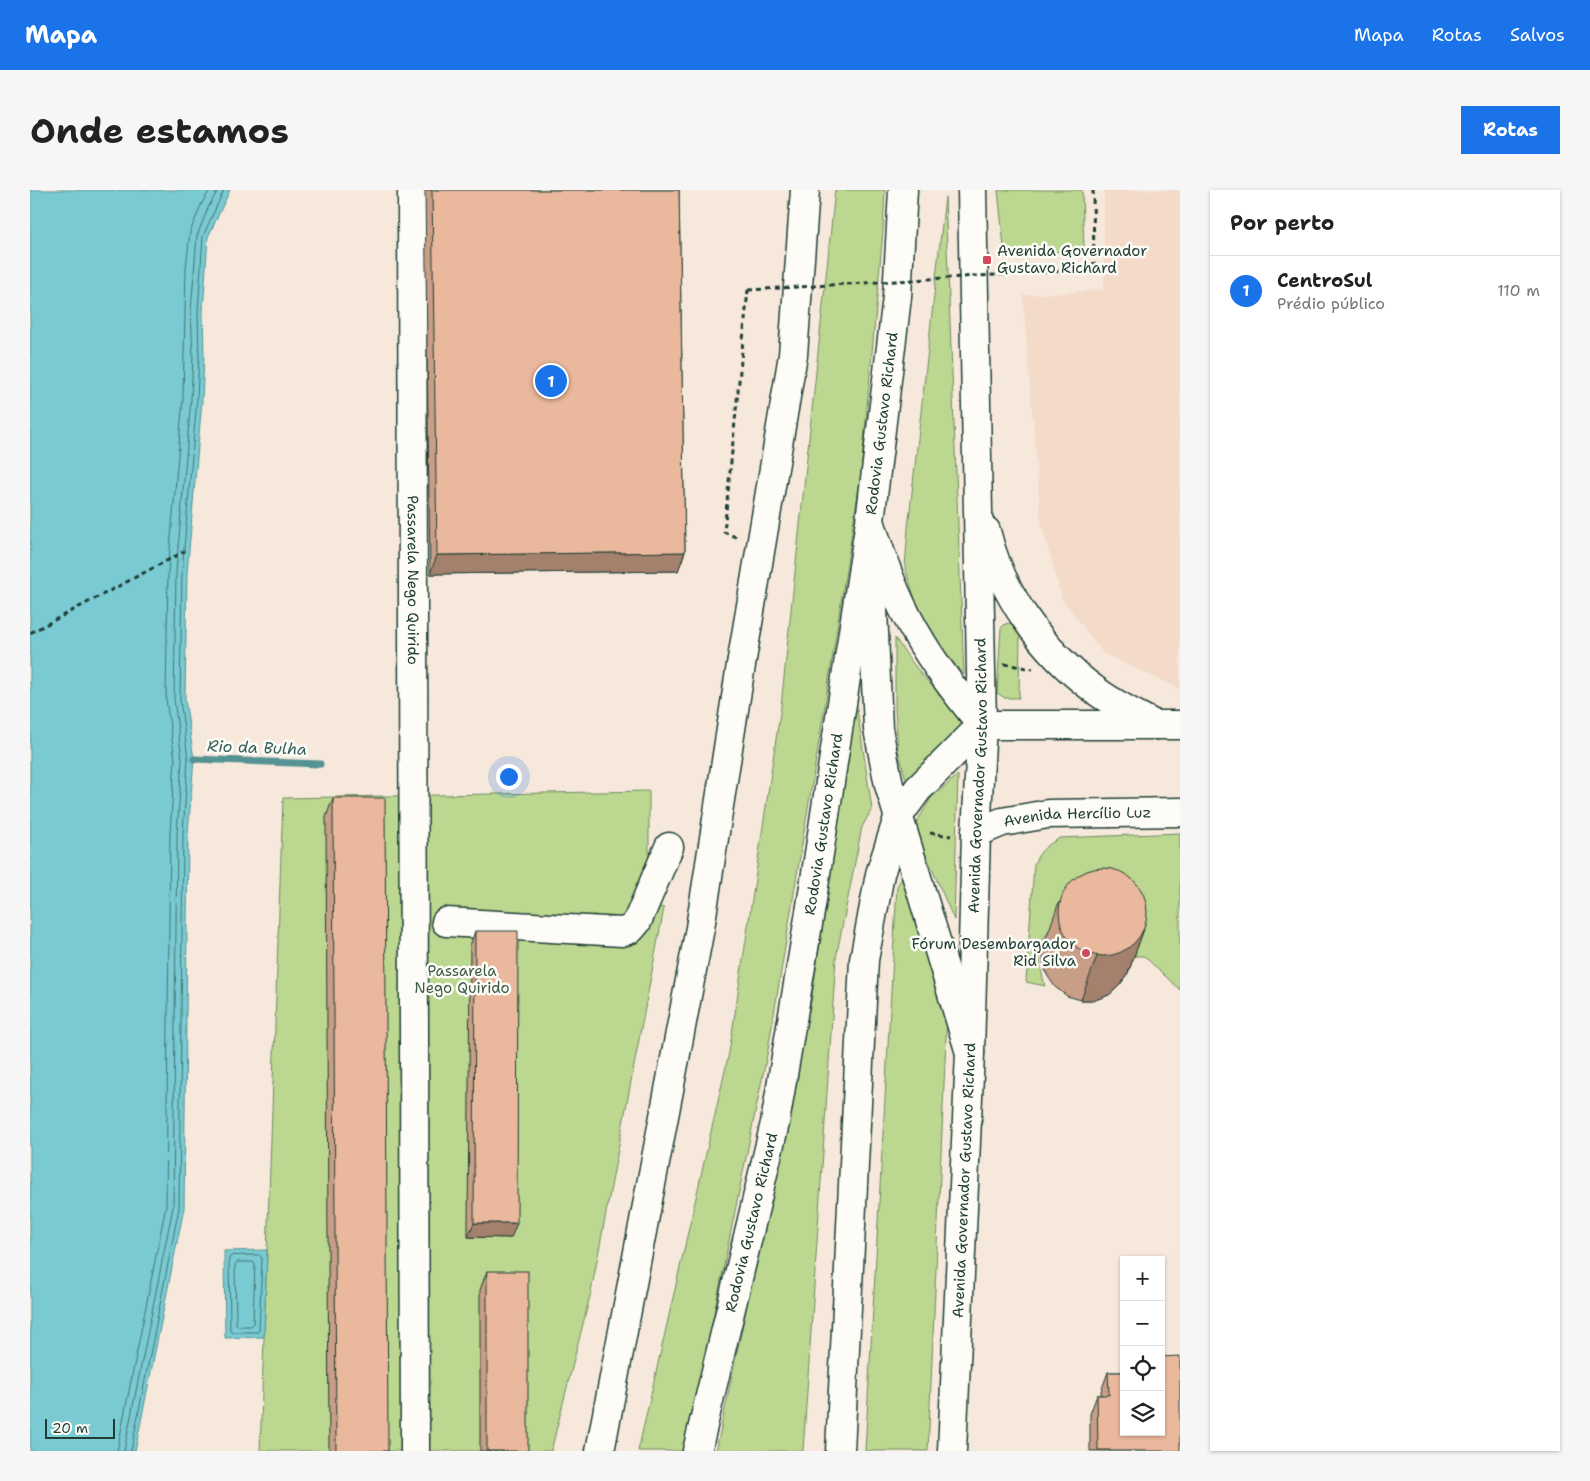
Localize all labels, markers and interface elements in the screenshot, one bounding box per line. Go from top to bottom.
text: Mapa [25,19,97,51]
text: Mapa [1354,23,1404,47]
text: Rotas [1432,23,1482,47]
text: Salvos [1510,23,1565,47]
button: Rotas [1461,106,1560,154]
text: Onde estamos [30,107,289,154]
text: Por perto [1230,209,1334,237]
place label: Avenida Governador Gustavo Richard [997,241,1147,278]
marker: Avenida Governador Gustavo Richard [981,254,993,266]
text: CentroSul [1277,268,1372,293]
text: 1 [1242,280,1250,301]
text: 110 m [1497,280,1540,301]
text: Prédio público [1277,293,1385,314]
street label: Rodovia Gustavo Richard [861,330,903,516]
pin: 1 [535,362,567,400]
street label: Passarela Nego Quirido [403,495,423,665]
street label: Avenida Governador Gustavo Richard [964,637,992,914]
street label: Rodovia Gustavo Richard [800,731,847,917]
water label: Rio da Bulha [207,735,307,760]
your location [496,764,522,790]
street label: Avenida Hercílio Luz [1002,802,1151,832]
place label: Fórum Desembargador Rid Silva [912,934,1077,971]
marker: Fórum Desembargador Rid Silva [1080,947,1092,959]
park label: Passarela Nego Quirido [414,961,510,998]
street label: Avenida Governador Gustavo Richard [948,1042,980,1318]
street label: Rodovia Gustavo Richard [720,1130,782,1314]
map controls [1120,1256,1165,1436]
button: + [1120,1256,1165,1301]
button: − [1120,1301,1165,1346]
button: locate [1120,1346,1165,1391]
button: layers [1120,1391,1165,1436]
scale bar [45,1416,115,1439]
text: 20 m [52,1419,88,1437]

